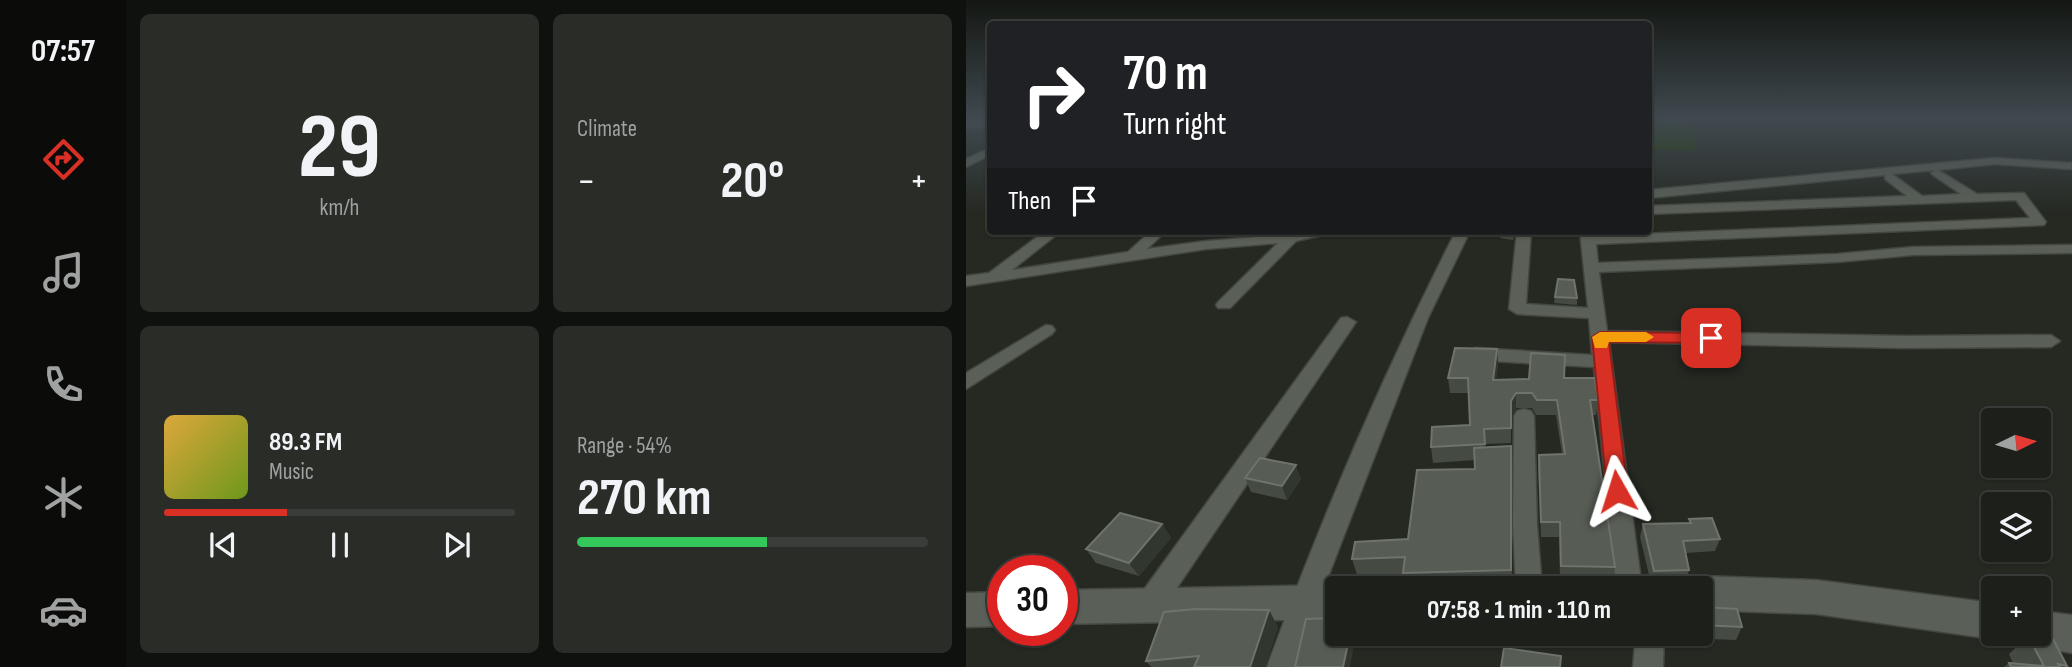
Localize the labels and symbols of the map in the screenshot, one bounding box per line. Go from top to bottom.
pin [1681,308,1741,368]
north arrow [1981,408,2051,478]
position arrow [1580,454,1654,528]
speed limit sign: 30 [987,555,1078,646]

